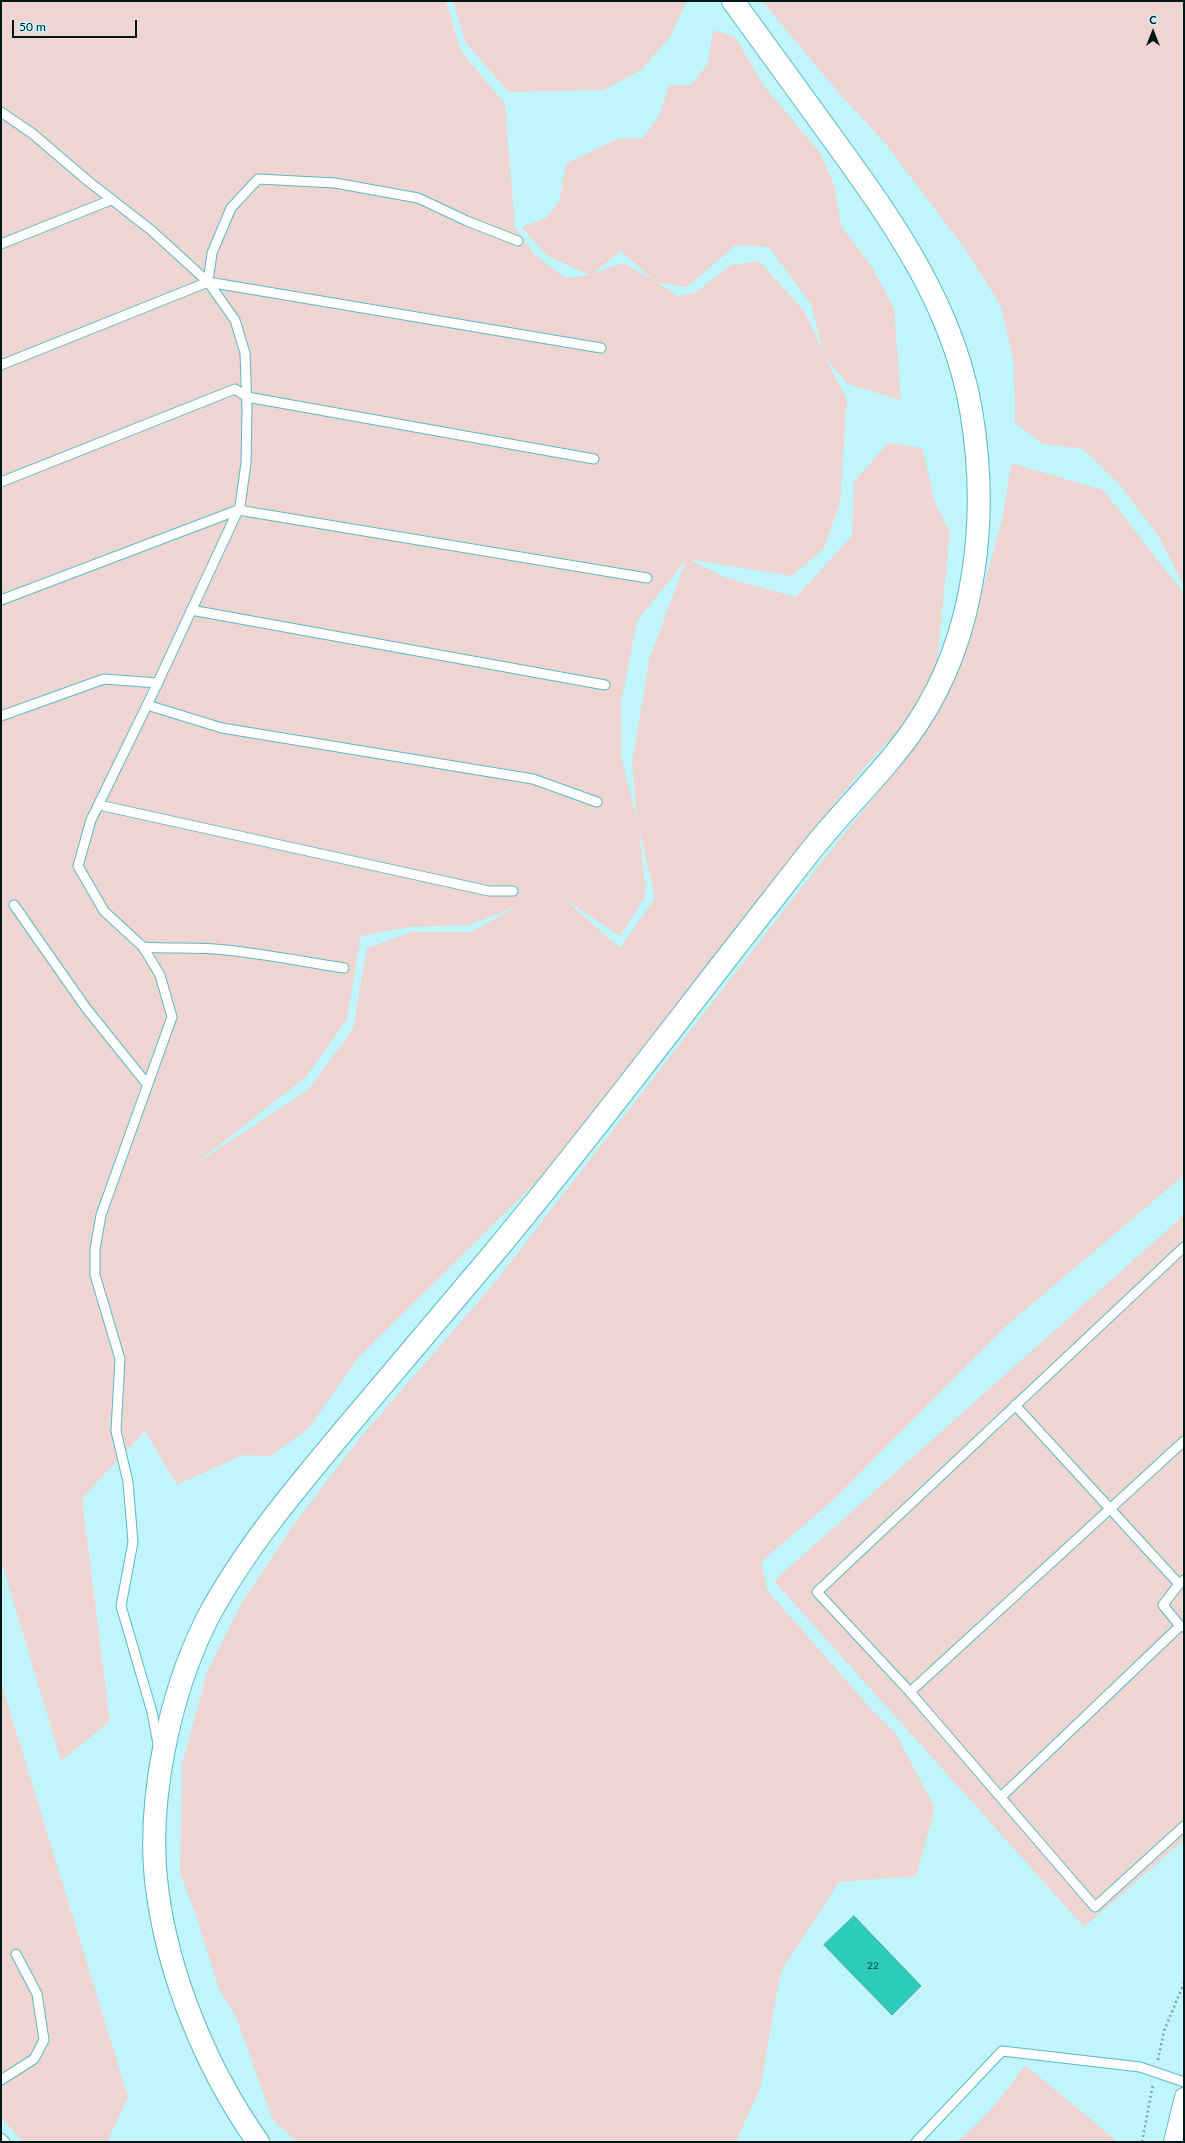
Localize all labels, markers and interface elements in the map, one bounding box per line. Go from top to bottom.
scale bar [14,12,139,38]
north arrow [1133,12,1173,52]
text: С [1149,13,1157,26]
text: 50 m [19,19,46,34]
house number: 22 [867,1960,879,1972]

